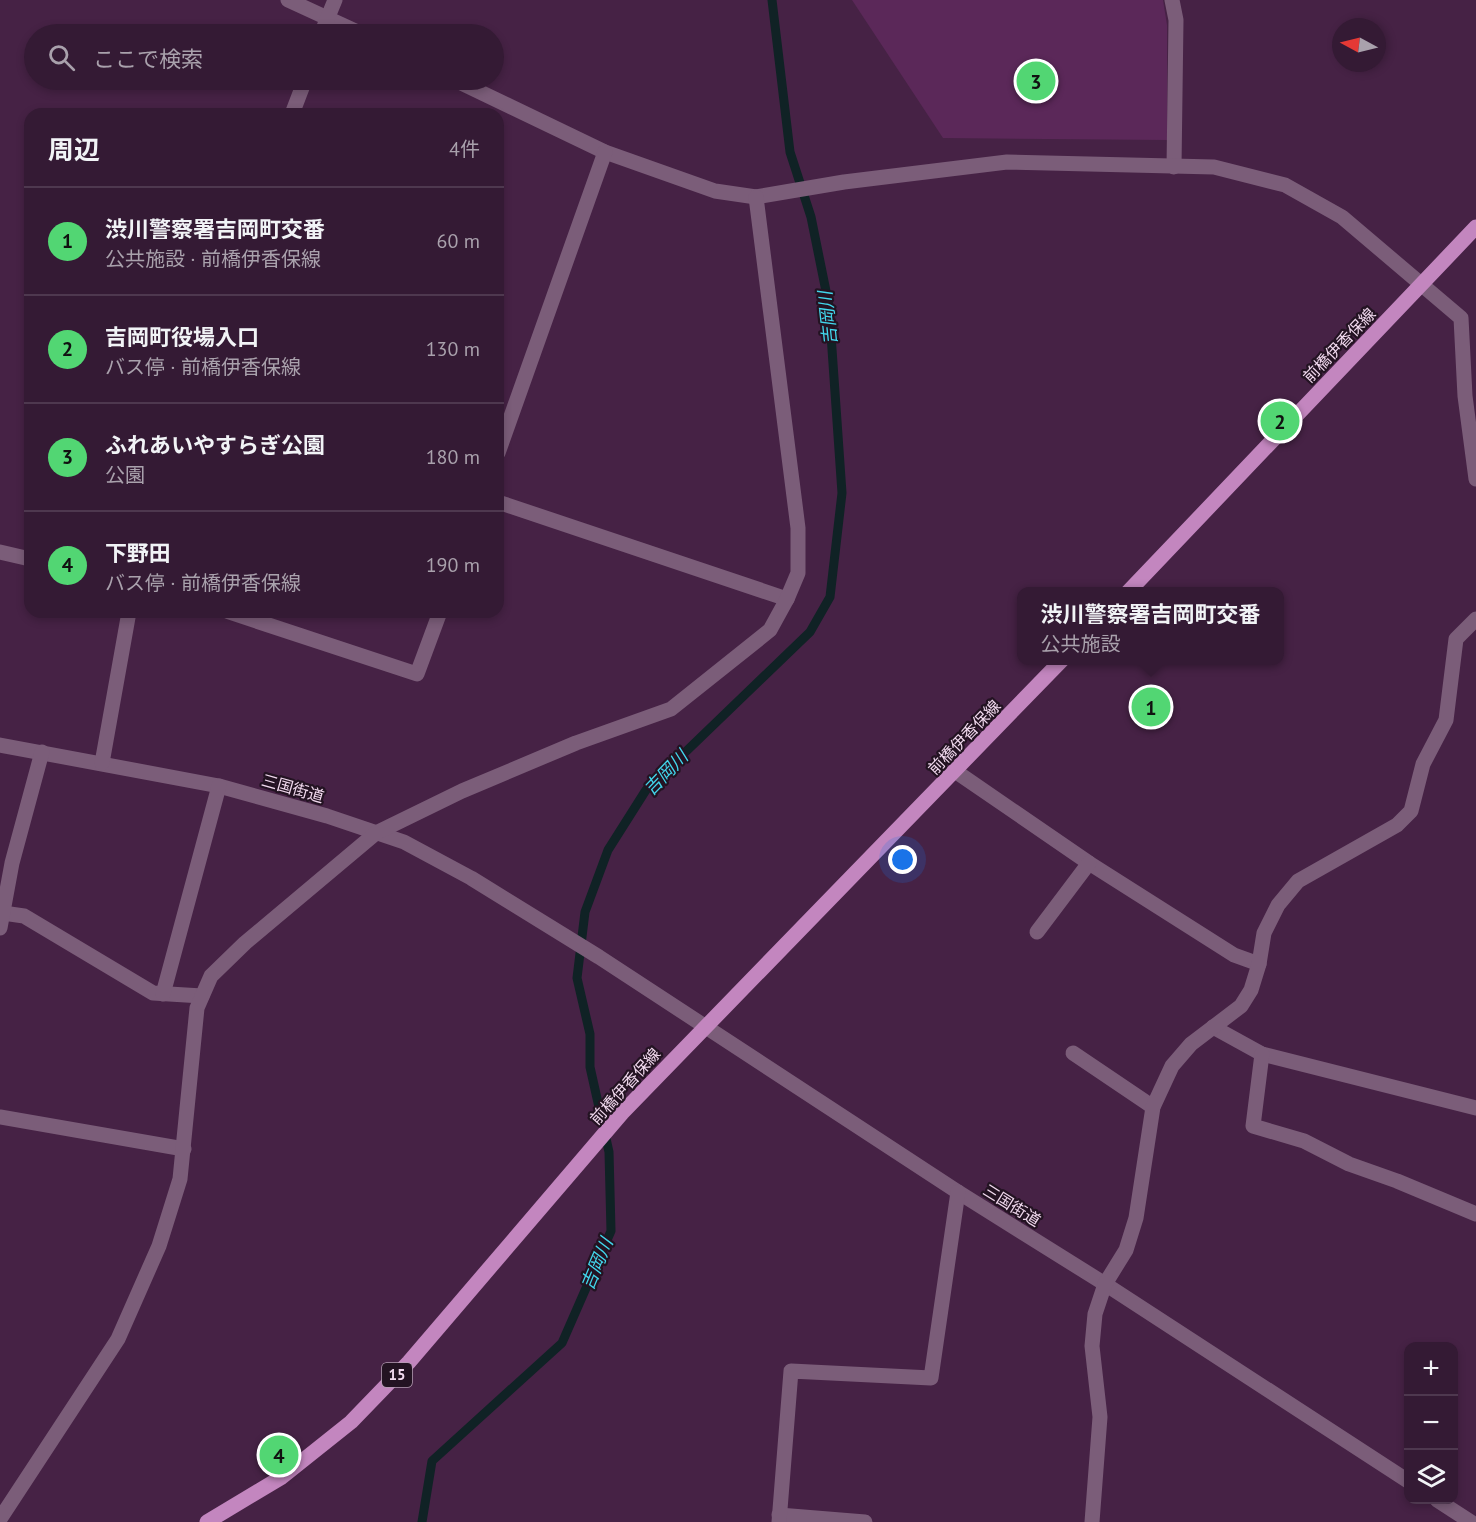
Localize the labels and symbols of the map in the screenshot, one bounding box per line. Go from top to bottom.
north arrow [1332,18,1386,72]
pin: 3 [1016,58,1056,104]
water label: 吉岡川 [813,288,842,346]
street label: 前橋伊香保線 [1298,304,1380,386]
pin: 2 [1260,398,1300,444]
pin: 1 [1132,684,1170,730]
street label: 前橋伊香保線 [923,696,1005,778]
water label: 吉岡川 [639,744,694,800]
street label: 三国街道 [259,770,327,806]
your location [888,845,917,874]
street label: 前橋伊香保線 [585,1044,665,1128]
street label: 三国街道 [980,1180,1044,1230]
water label: 吉岡川 [575,1233,618,1293]
road number: 15 [382,1363,412,1387]
pin: 4 [260,1432,298,1478]

